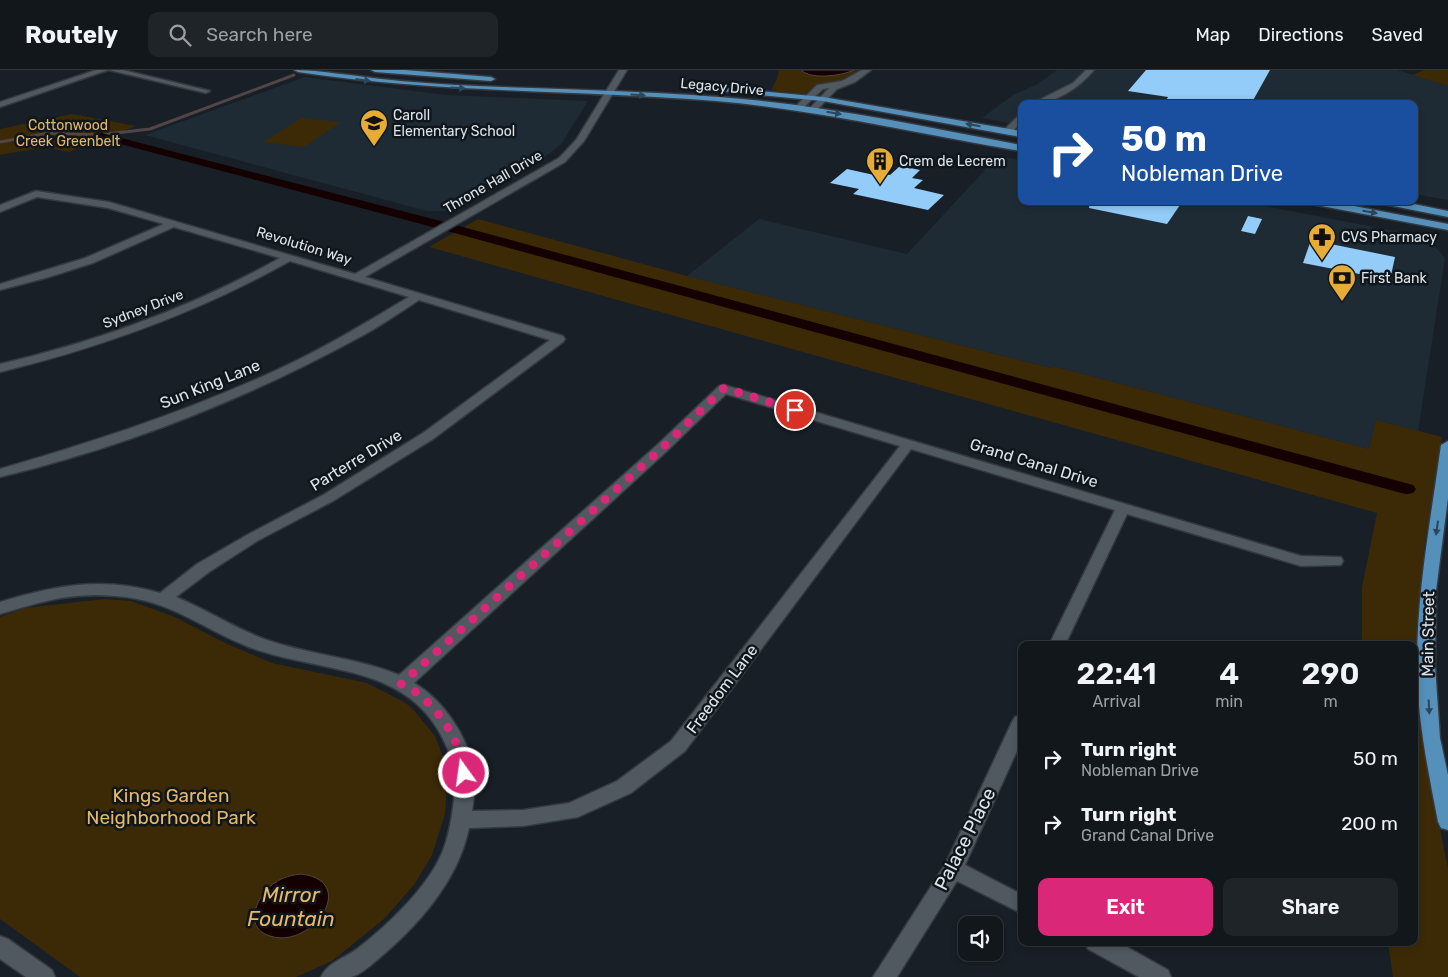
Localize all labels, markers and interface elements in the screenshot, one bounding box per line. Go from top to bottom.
search box [148,12,498,57]
text: Routely [25,21,118,49]
icon: search [166,21,194,49]
text: Search here [206,23,313,46]
text: Map [1195,24,1230,46]
text: Directions [1258,24,1344,46]
text: Saved [1372,24,1423,46]
street label: Legacy Drive [680,75,765,99]
one-way arrow [356,76,372,84]
one-way arrow [450,84,466,92]
one-way arrow [630,91,646,99]
place label: Caroll Elementary School [393,107,515,140]
school or university icon: Caroll Elementary School [359,108,389,147]
one-way arrow [826,109,842,117]
park label: Cottonwood Creek Greenbelt [16,117,121,150]
text: 50 m [1121,118,1207,160]
icon: right [1038,120,1103,185]
one-way arrow [965,121,981,129]
building icon: Crem de Lecrem [865,146,895,185]
street label: Throne Hall Drive [441,147,545,217]
place label: Crem de Lecrem [899,153,1006,170]
text: Nobleman Drive [1121,160,1283,187]
one-way arrow [1362,209,1378,217]
pharmacy icon: CVS Pharmacy [1307,222,1337,261]
street label: Revolution Way [254,223,354,269]
place label: CVS Pharmacy [1341,229,1437,246]
bank icon: First Bank [1327,263,1357,302]
place label: First Bank [1361,270,1427,287]
street label: Sydney Drive [100,286,186,332]
street label: Sun King Lane [157,355,263,413]
pin [774,389,816,431]
icon: arrive [781,396,809,424]
street label: Parterre Drive [307,425,405,495]
street label: Grand Canal Drive [968,434,1100,492]
one-way arrow [1432,520,1440,536]
street label: Main Street [1418,591,1438,677]
street label: Freedom Lane [682,641,762,737]
text: 22:41 [1077,656,1157,692]
text: 4 [1219,656,1239,692]
text: 290 [1302,656,1359,692]
text: Arrival [1093,692,1141,711]
text: min [1215,692,1243,711]
text: m [1323,692,1338,711]
one-way arrow [1425,699,1433,715]
text: Turn right [1081,738,1176,761]
icon: right [1038,745,1066,773]
position arrow [437,746,489,798]
text: 50 m [1353,747,1398,770]
text: Nobleman Drive [1081,761,1199,780]
park label: Kings Garden Neighborhood Park [86,784,256,829]
street label: Palace Place [929,784,1001,894]
text: Turn right [1081,803,1176,826]
icon: right [1038,810,1066,838]
text: 200 m [1341,812,1398,835]
text: Grand Canal Drive [1081,826,1214,845]
button: Exit [1038,878,1213,936]
button: Share [1223,878,1398,936]
water label: Mirror Fountain [247,882,335,931]
map controls [958,916,1003,961]
button: sound [958,916,1003,961]

